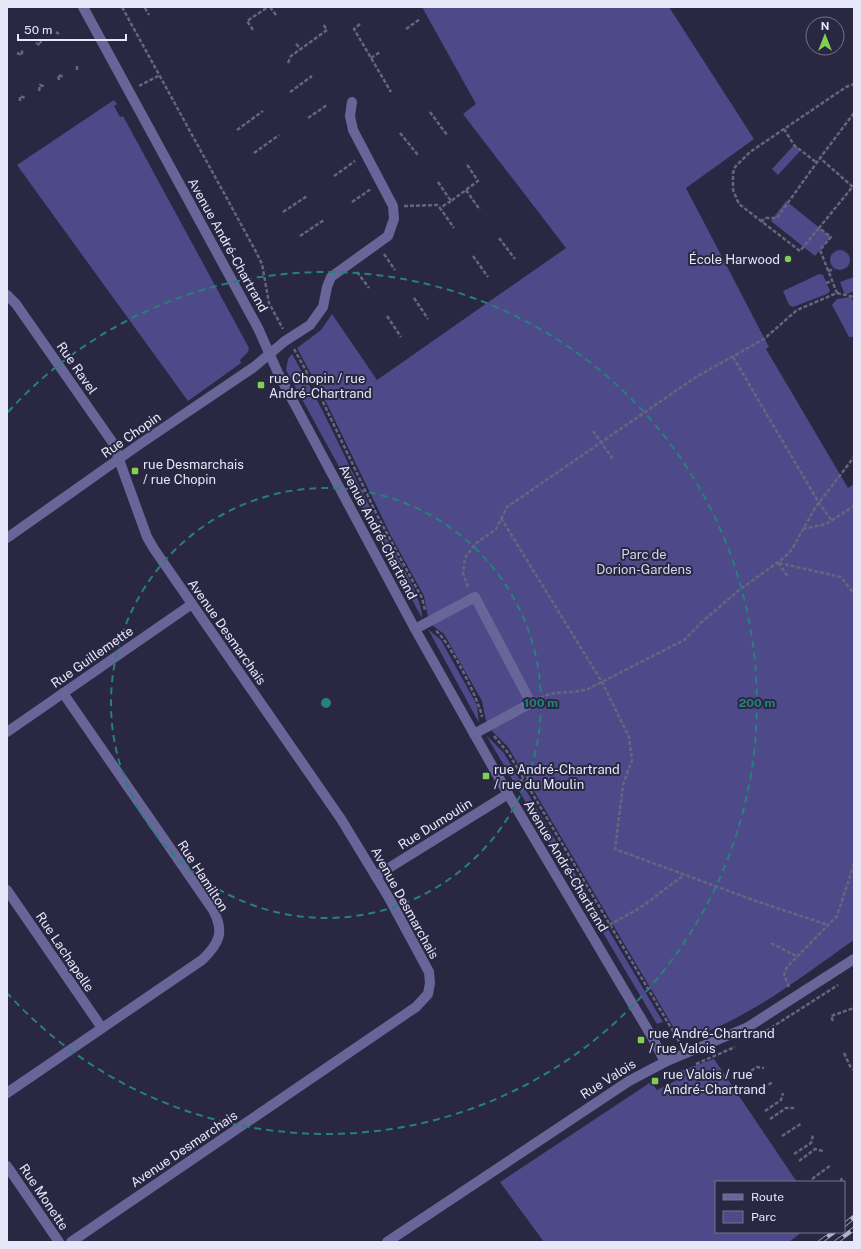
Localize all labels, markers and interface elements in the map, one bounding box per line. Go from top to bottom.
scale bar [18,16,126,42]
north arrow [805,16,845,56]
text: N [821,20,829,32]
text: 50 m [24,23,52,37]
street label: Avenue André-Chartrand [185,176,271,314]
place label: École Harwood [689,251,780,267]
marker: École Harwood [783,254,793,264]
street label: Rue Ravel [54,339,100,397]
place label: rue Chopin / rue André-Chartrand [269,371,372,401]
marker: rue Chopin / rue André-Chartrand [256,380,266,390]
street label: Rue Chopin [98,409,164,461]
place label: rue Desmarchais / rue Chopin [143,457,244,487]
street label: Avenue André-Chartrand [336,462,420,602]
marker: rue Desmarchais / rue Chopin [130,466,140,476]
park label: Parc de Dorion-Gardens [596,547,692,577]
street label: Avenue Desmarchais [185,576,269,688]
street label: Rue Guillemette [48,623,136,691]
centre of rings [319,696,333,710]
text: 100 m [524,696,558,710]
text: 200 m [739,696,775,710]
place label: rue André-Chartrand / rue du Moulin [494,762,620,792]
marker: rue André-Chartrand / rue du Moulin [481,771,491,781]
street label: Rue Dumoulin [395,795,475,853]
street label: Avenue André-Chartrand [521,798,611,934]
street label: Rue Hamilton [175,838,231,914]
street label: Avenue Desmarchais [368,844,442,962]
street label: Rue Lachapelle [33,909,97,995]
place label: rue André-Chartrand / rue Valois [649,1026,775,1056]
marker: rue André-Chartrand / rue Valois [636,1035,646,1045]
street label: Rue Valois [578,1056,638,1102]
place label: rue Valois / rue André-Chartrand [663,1067,766,1097]
marker: rue Valois / rue André-Chartrand [650,1076,660,1086]
street label: Avenue Desmarchais [128,1108,240,1190]
street label: Rue Monette [16,1161,72,1233]
legend [715,1181,845,1233]
text: Route [751,1190,784,1204]
text: Parc [751,1210,776,1224]

